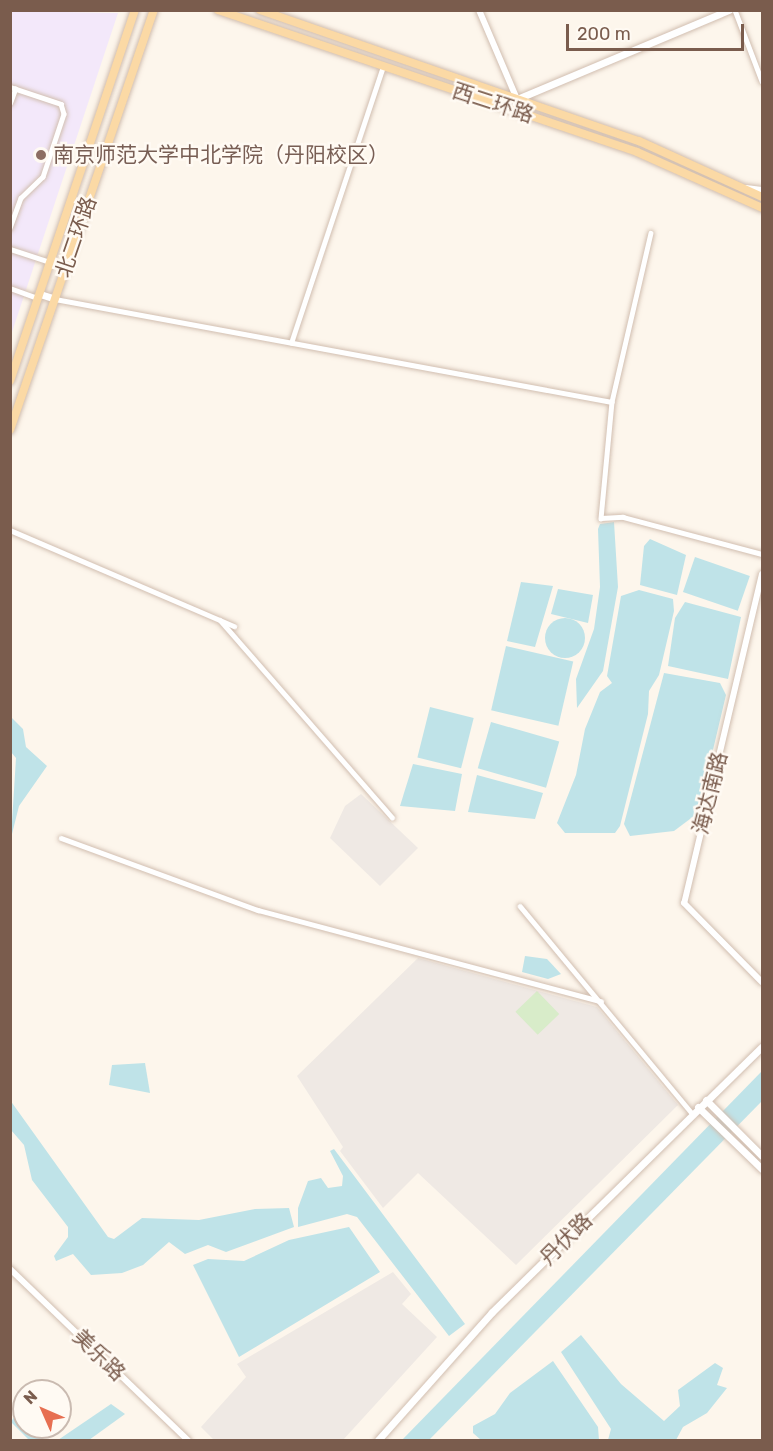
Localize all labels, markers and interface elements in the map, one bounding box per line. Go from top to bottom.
scale bar [569,12,748,50]
text: 200 m [577,23,631,45]
street label: 西二环路 [449,78,537,128]
place label: 南京师范大学中北学院（丹阳校区） [53,142,389,168]
marker: 南京师范大学中北学院（丹阳校区） [34,148,48,162]
street label: 北二环路 [50,193,102,281]
street label: 海达南路 [688,749,732,837]
street label: 丹伏路 [535,1208,597,1270]
street label: 美乐路 [68,1324,130,1386]
north arrow [12,1379,72,1439]
text: N [20,1387,41,1408]

